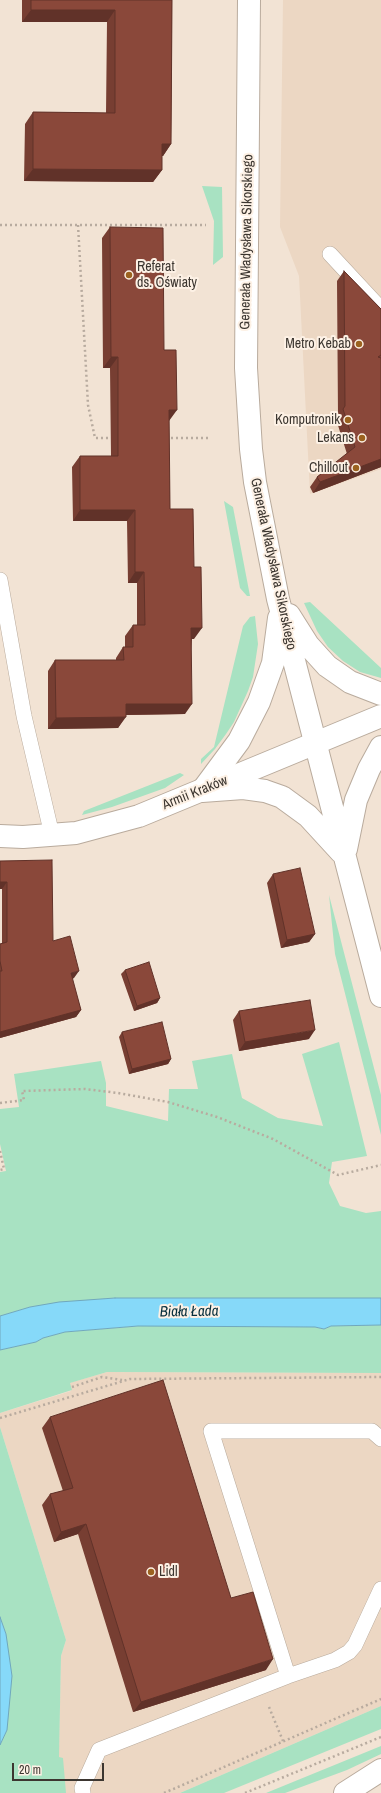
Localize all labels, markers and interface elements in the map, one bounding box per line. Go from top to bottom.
street label: Generała Władysława Sikorskiego [237,154,257,330]
place label: Referat ds. Oświaty [137,259,197,292]
marker: Referat ds. Oświaty [124,270,134,280]
place label: Metro Kebab [285,336,351,352]
marker: Metro Kebab [354,339,364,349]
place label: Komputronik [275,412,340,428]
marker: Komputronik [343,415,353,425]
place label: Lekans [317,430,354,446]
marker: Lekans [357,433,367,443]
place label: Chillout [309,460,348,476]
marker: Chillout [351,463,361,473]
street label: Generała Władysława Sikorskiego [247,476,299,652]
street label: Armii Kraków [160,772,230,814]
water label: Biała Łada [159,1302,219,1322]
place label: Lidl [159,1564,178,1580]
marker: Lidl [146,1567,156,1577]
scale bar [14,1755,106,1781]
text: 20 m [19,1762,41,1778]

